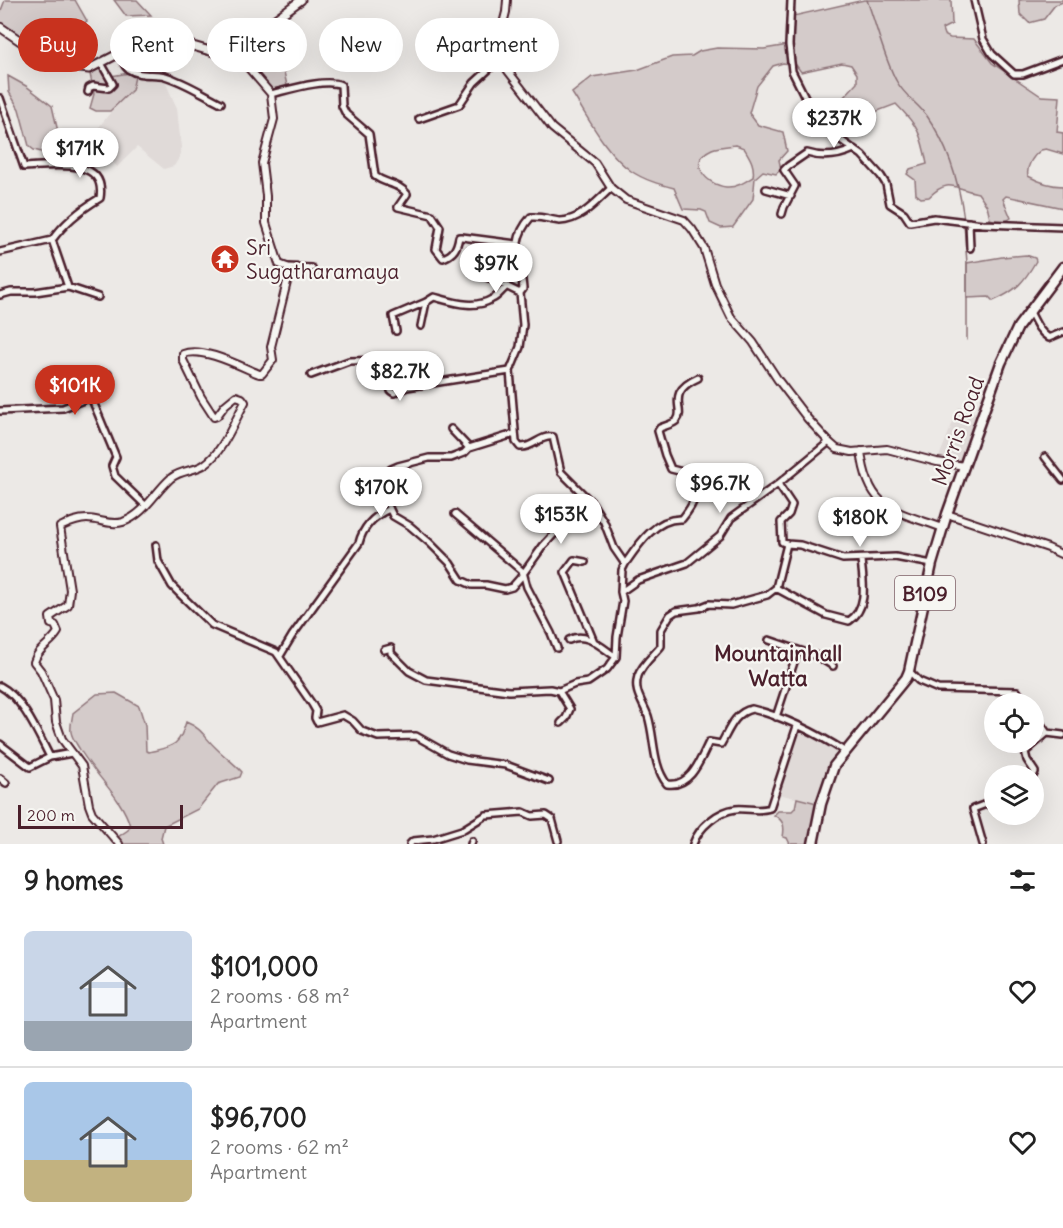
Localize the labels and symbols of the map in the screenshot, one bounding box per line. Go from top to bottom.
pin: $237K [792,98,876,149]
pin: $171K [38,128,122,179]
place label: Sri Sugatharamaya [246,234,399,285]
temple icon: Sri Sugatharamaya [209,243,241,275]
pin: $97K [460,243,532,294]
pin: $82.7K [351,351,449,402]
pin: $101K [33,365,117,416]
street label: Morris Road [926,373,990,489]
pin: $96.7K [671,463,769,514]
pin: $170K [339,467,423,518]
pin: $153K [519,494,603,545]
pin: $180K [818,497,902,548]
road number: B109 [895,576,955,610]
district label: Mountainhall Watta [714,639,842,692]
scale bar [18,802,183,830]

